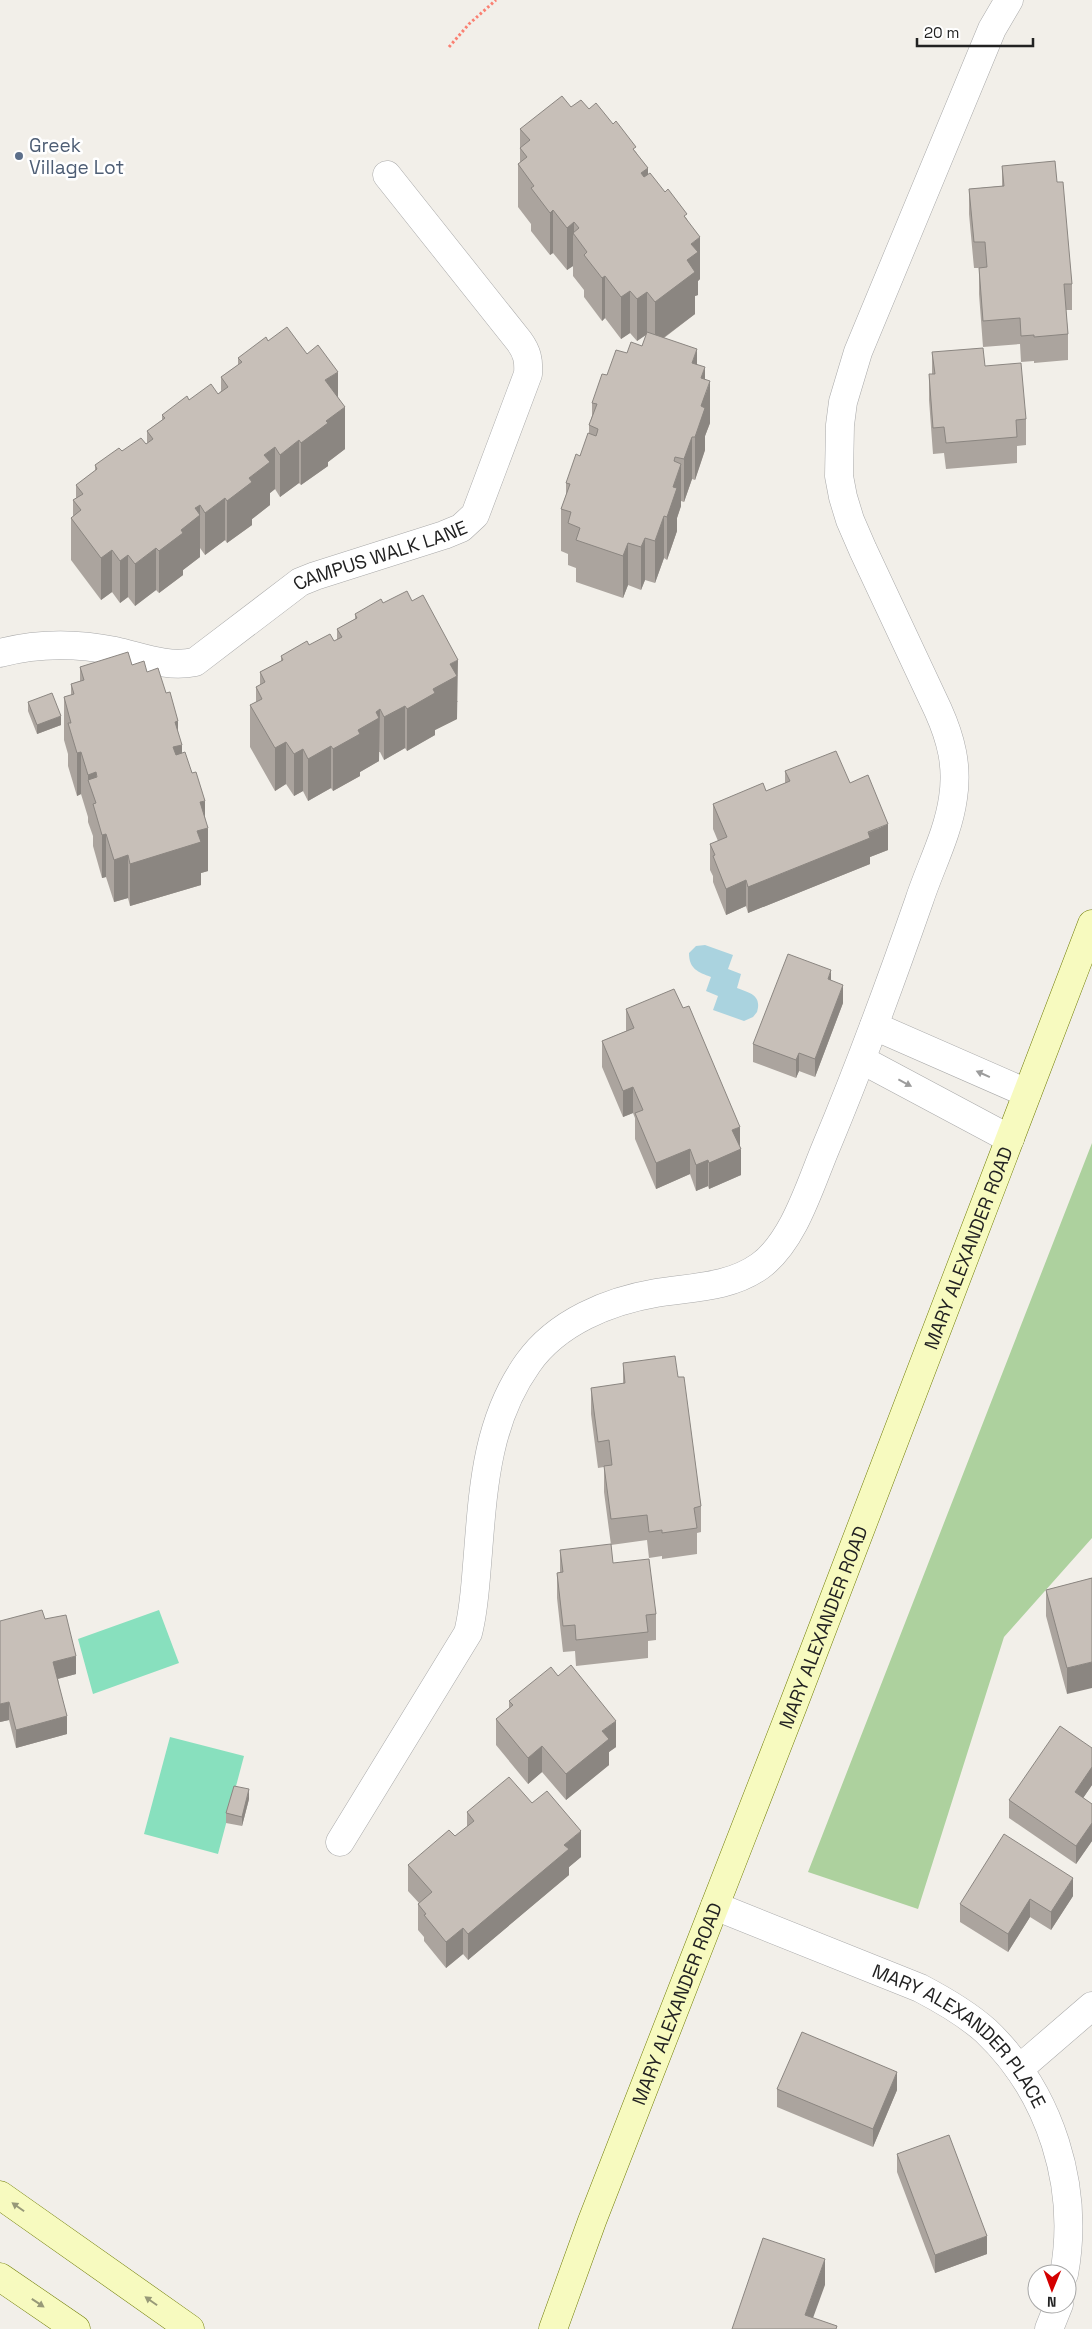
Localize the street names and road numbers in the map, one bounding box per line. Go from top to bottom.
street label: CAMPUS WALK LANE [287,514,471,596]
street label: MARY ALEXANDER ROAD [918,1143,1018,1353]
street label: MARY ALEXANDER ROAD [773,1522,873,1732]
street label: MARY ALEXANDER ROAD [626,1899,727,2109]
street label: MARY ALEXANDER PLACE [869,1958,1052,2112]

